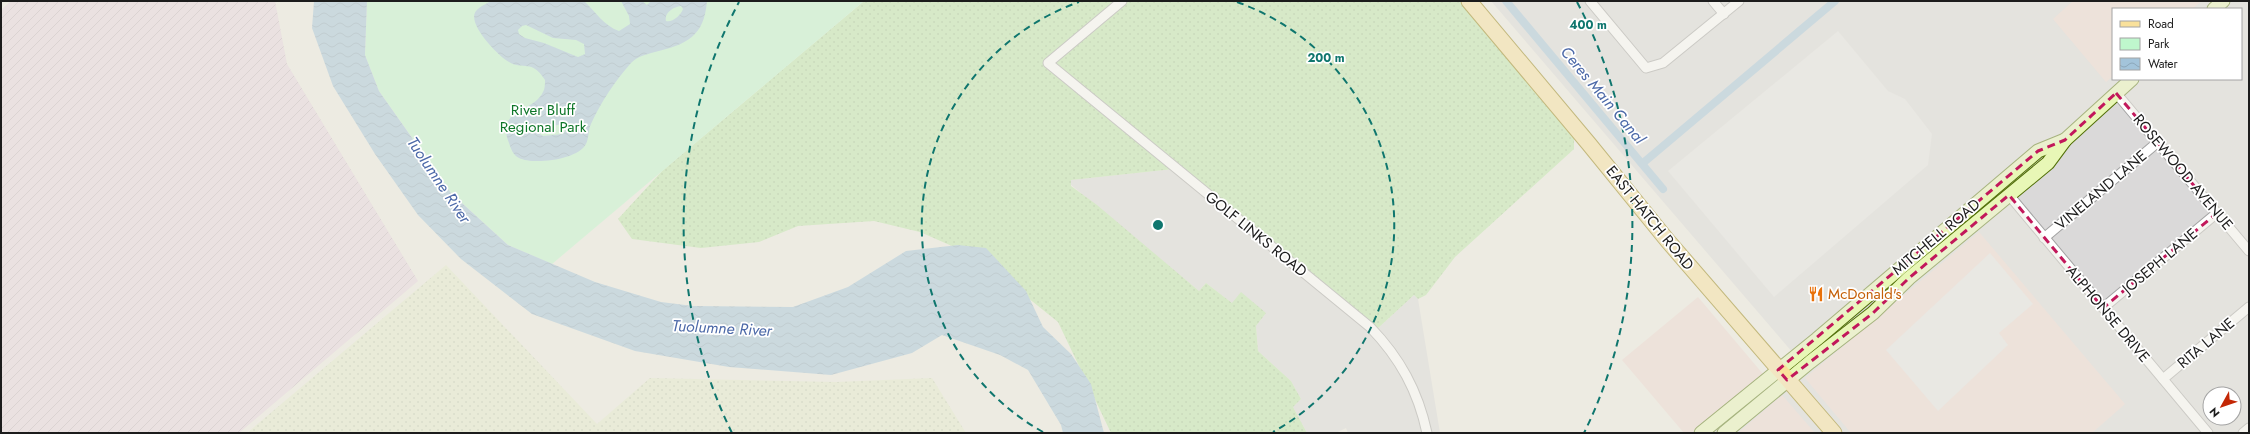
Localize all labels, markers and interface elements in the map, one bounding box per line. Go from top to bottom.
legend [2112,8,2242,80]
text: Road [2148,15,2174,33]
text: 400 m [1569,16,1607,34]
text: Park [2148,35,2170,53]
water label: Ceres Main Canal [1555,41,1652,150]
text: 200 m [1307,49,1345,67]
text: Water [2148,55,2179,73]
park label: River Bluff Regional Park [500,99,587,138]
street label: ROSEWOOD AVENUE [2128,109,2238,235]
water label: Tuolumne River [402,132,477,229]
street label: VINELAND LANE [2050,145,2152,235]
street label: EAST HATCH ROAD [1601,161,1699,275]
street label: GOLF LINKS ROAD [1200,186,1312,282]
street label: MITCHELL ROAD [1887,193,1985,281]
centre of rings [1151,218,1165,232]
street label: JOSEPH LANE [2116,223,2202,300]
street label: ALPHONSE DRIVE [2061,261,2155,367]
place label: McDonald's [1828,283,1902,305]
restaurant icon: McDonald's [1807,285,1825,303]
street label: RITA LANE [2173,312,2239,374]
water label: Tuolumne River [671,314,774,342]
north arrow [2202,386,2242,426]
text: N [2205,404,2223,421]

